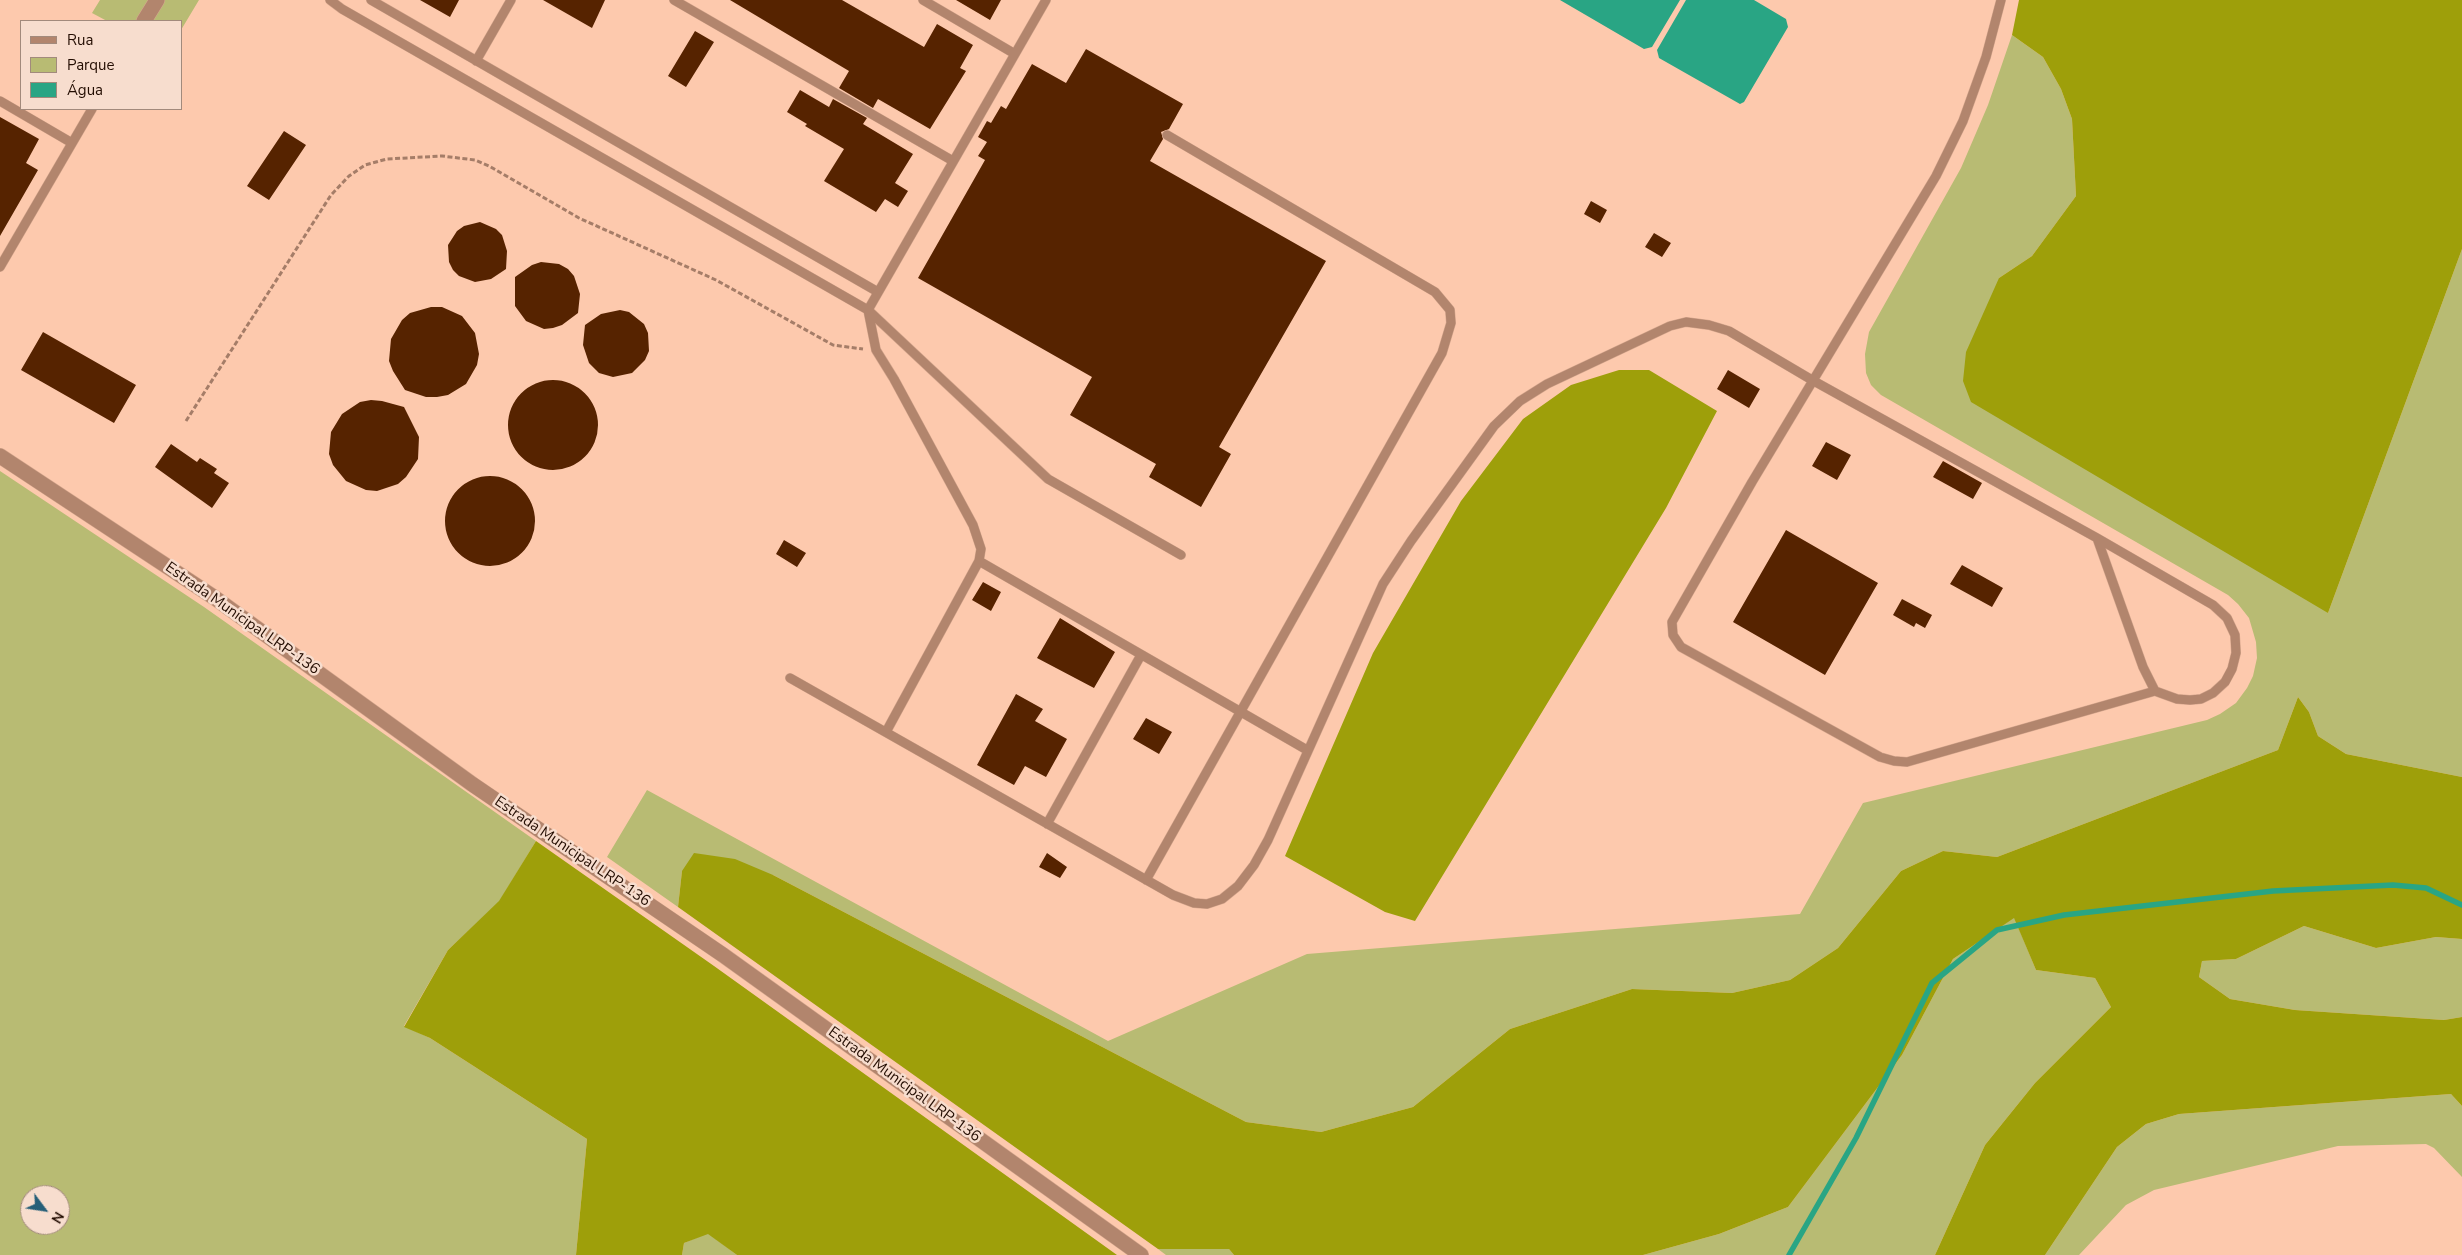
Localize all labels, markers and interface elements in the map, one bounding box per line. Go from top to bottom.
legend [20,20,182,110]
text: Rua [67,30,93,50]
text: Parque [67,55,115,75]
text: Água [67,80,103,100]
street label: Estrada Municipal LRP-136 [161,559,323,679]
street label: Estrada Municipal LRP-136 [491,793,653,911]
street label: Estrada Municipal LRP-136 [824,1024,984,1146]
north arrow [20,1185,70,1235]
text: N [47,1208,68,1227]

